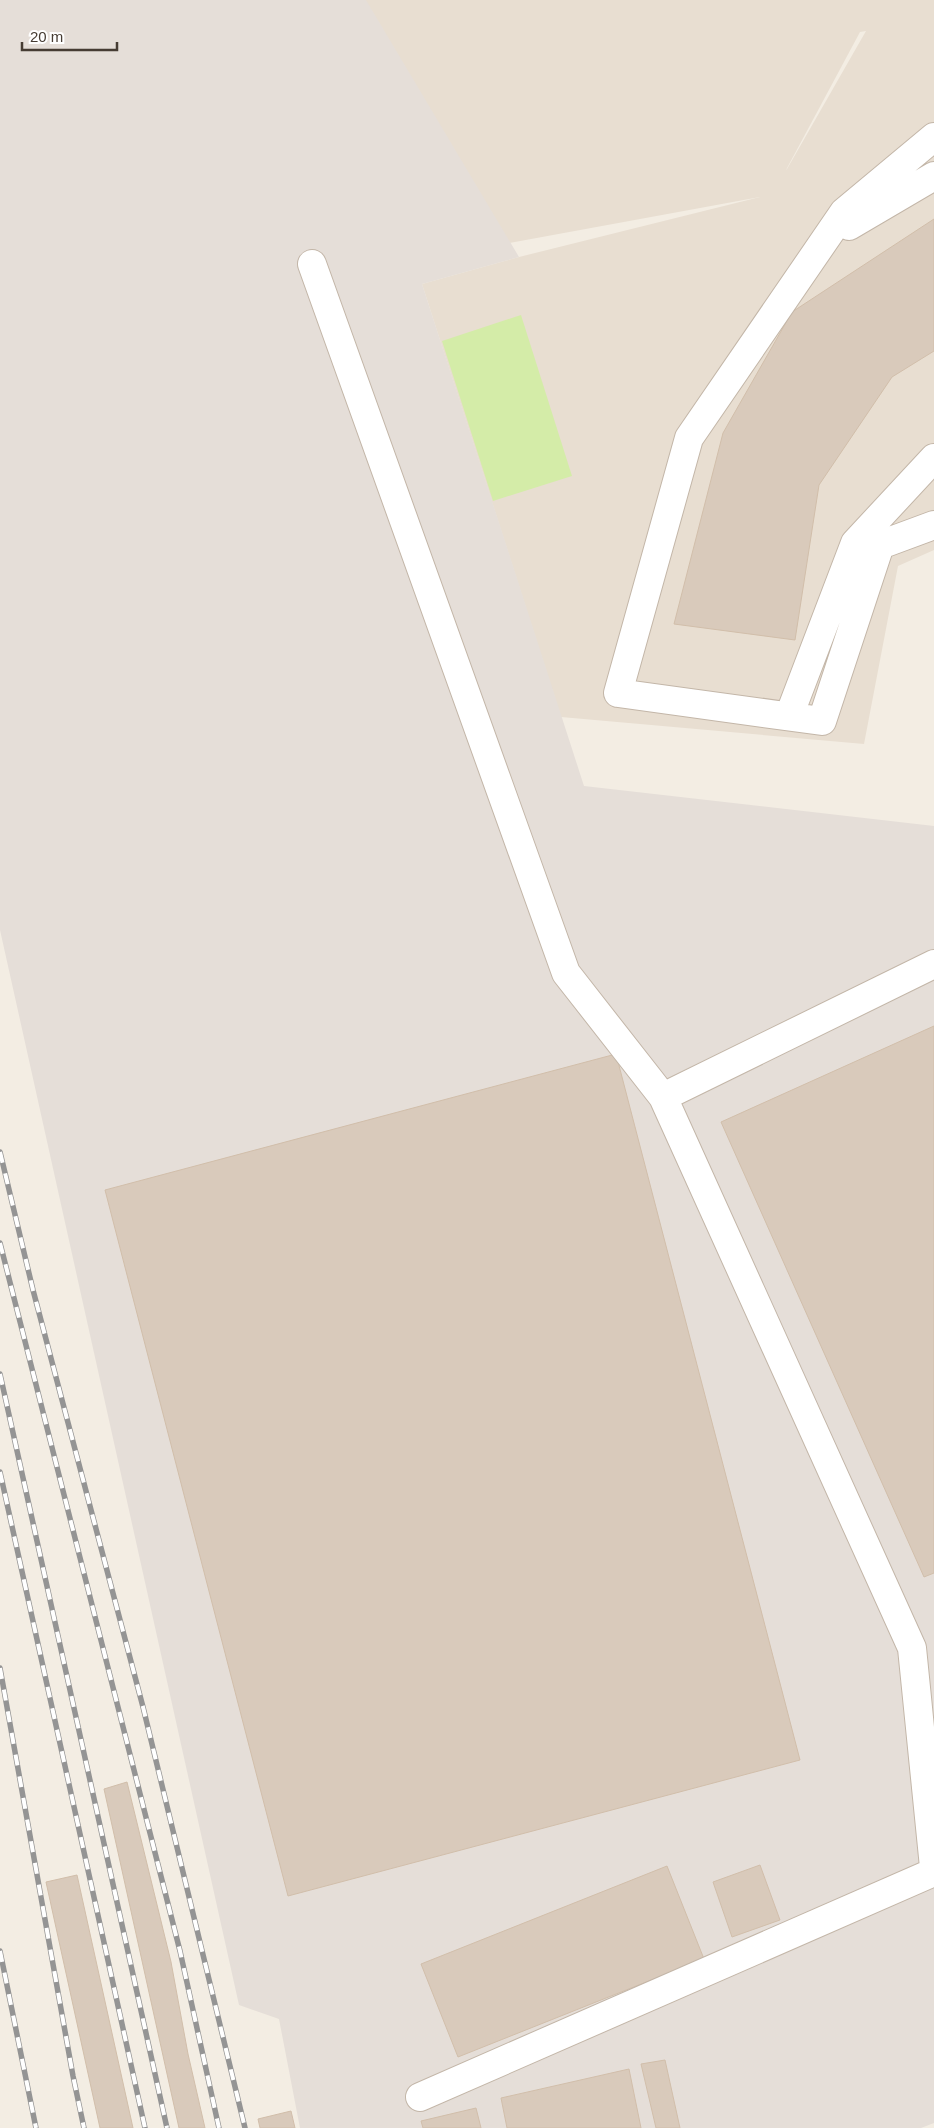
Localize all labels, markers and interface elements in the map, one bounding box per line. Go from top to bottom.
scale bar [22,20,118,52]
text: 20 m [30,28,63,45]

